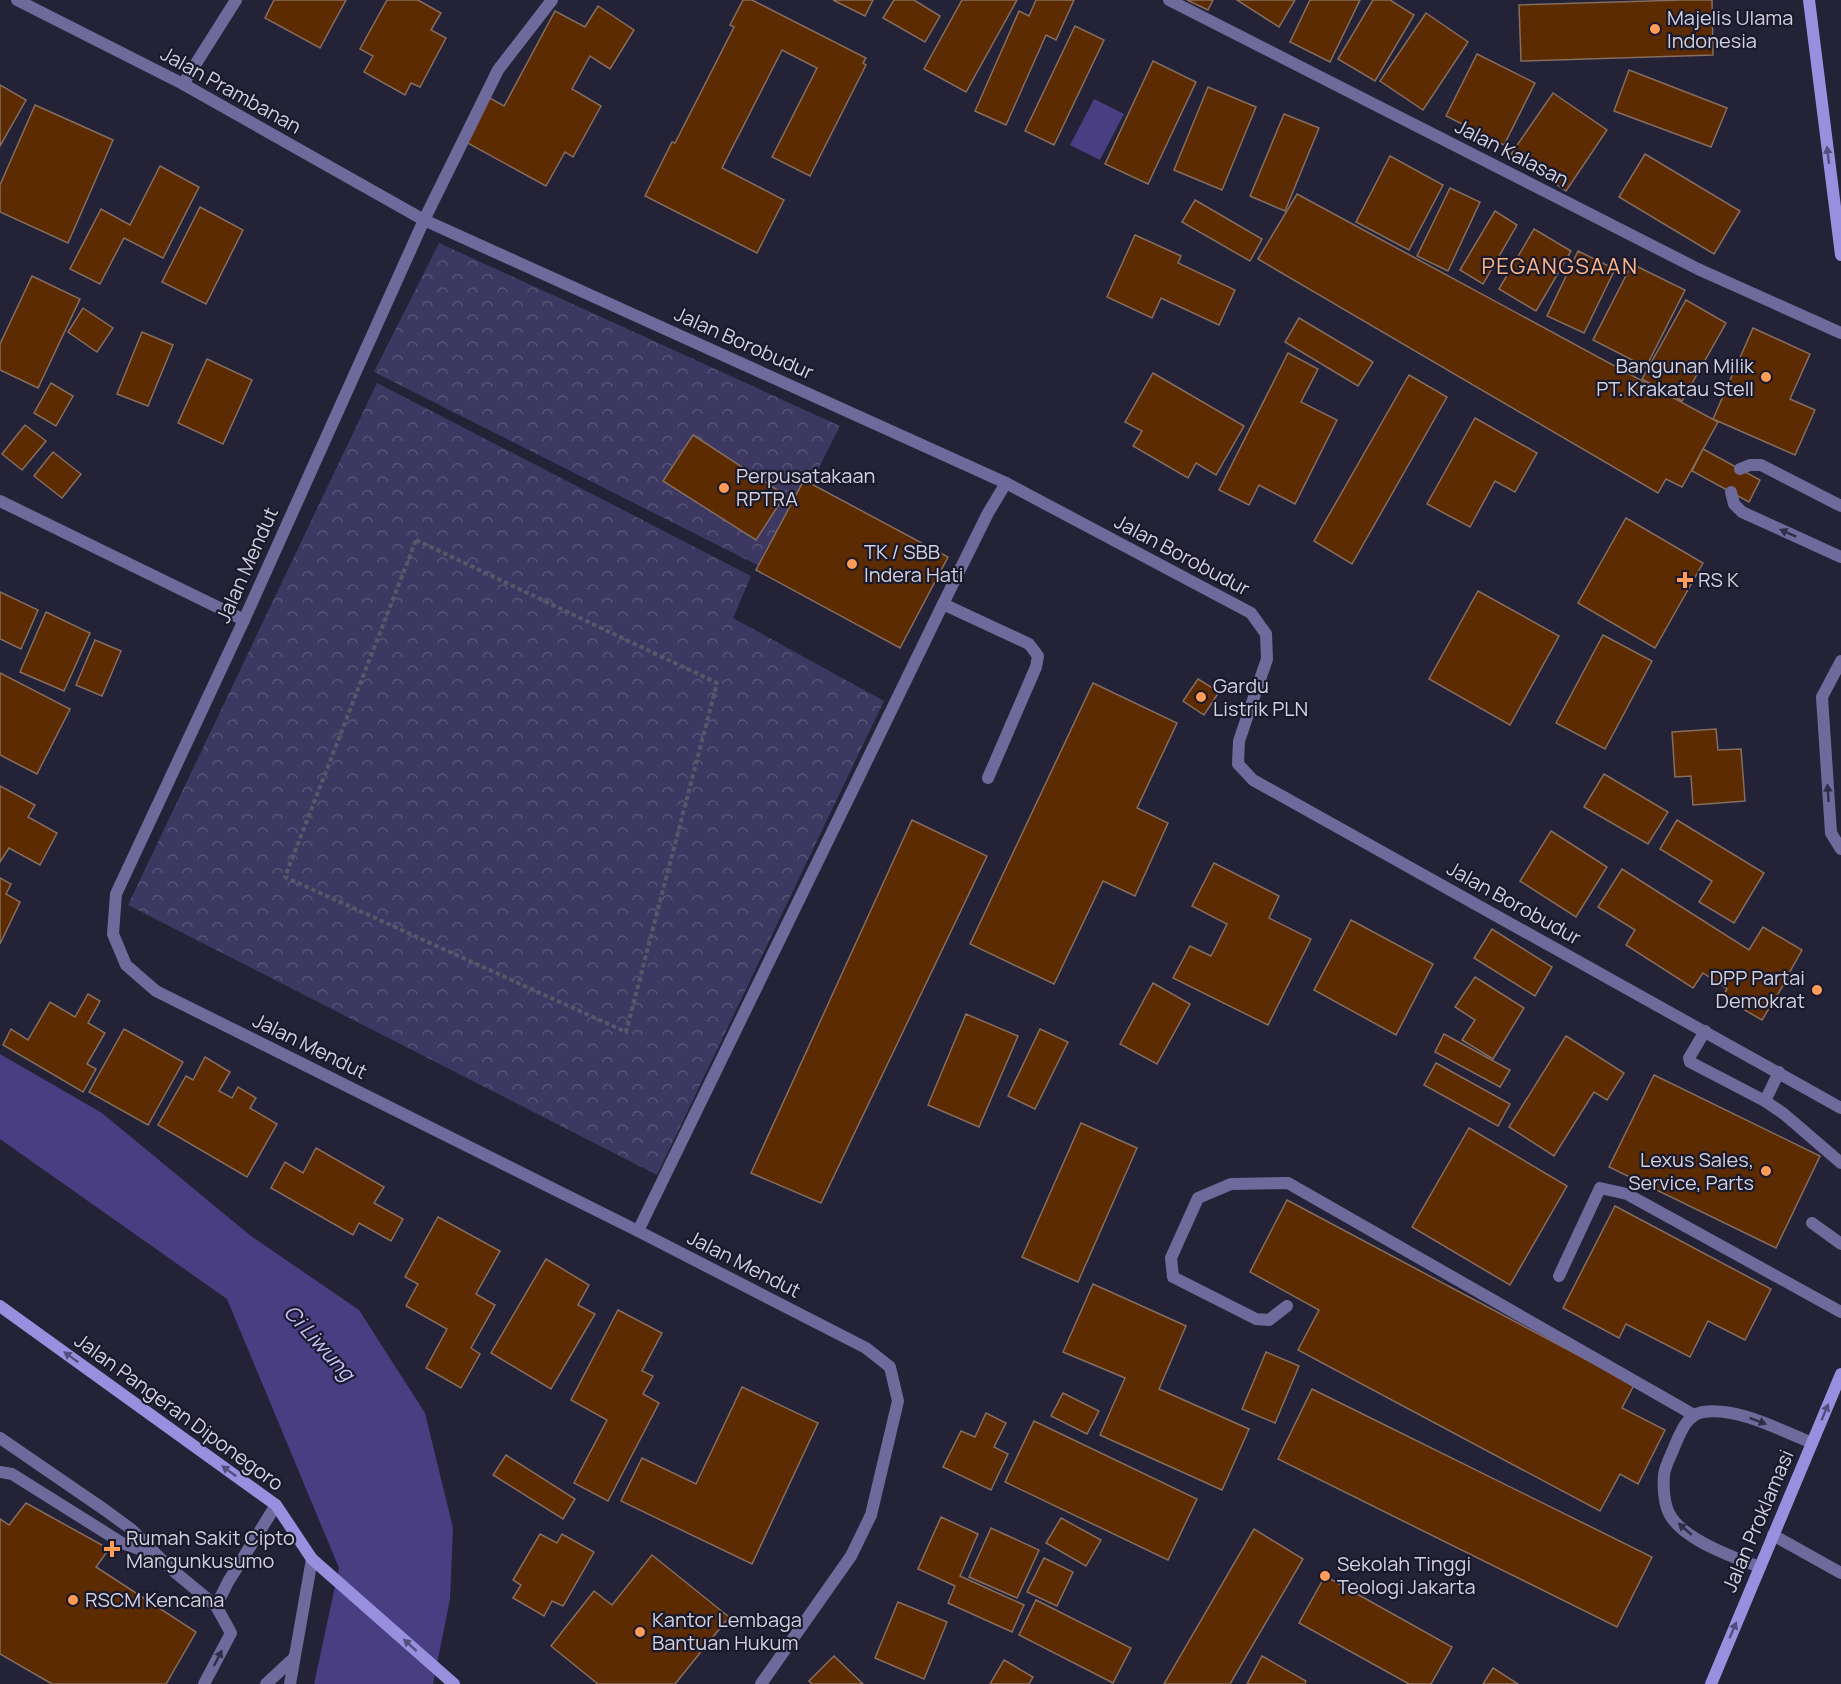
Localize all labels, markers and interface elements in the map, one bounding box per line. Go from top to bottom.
place label: Majelis Ulama Indonesia [1667,4,1793,54]
marker: Majelis Ulama Indonesia [1648,22,1662,36]
street label: Jalan Prambanan [156,40,306,139]
street label: Jalan Kalasan [1451,112,1574,193]
one-way arrow [1824,146,1833,165]
district label: PEGANGSAAN [1481,251,1639,281]
street label: Jalan Borobudur [670,300,818,385]
place label: Bangunan Milik PT. Krakatau Stell [1596,352,1755,402]
marker: Bangunan Milik PT. Krakatau Stell [1759,370,1773,384]
place label: Perpusatakaan RPTRA [736,462,875,512]
marker: Perpusatakaan RPTRA [717,481,731,495]
street label: Jalan Mendut [209,503,284,627]
street label: Jalan Borobudur [1110,508,1255,602]
one-way arrow [1779,529,1796,538]
place label: TK / SBB Indera Hati [864,538,963,588]
marker: TK / SBB Indera Hati [845,557,859,571]
place label: RS K [1698,566,1739,593]
marker: RS K [1676,571,1694,589]
place label: Gardu Listrik PLN [1213,672,1308,722]
marker: Gardu Listrik PLN [1194,690,1208,704]
one-way arrow [1823,784,1833,803]
street label: Jalan Borobudur [1442,854,1586,951]
place label: DPP Partai Demokrat [1710,964,1805,1014]
marker: DPP Partai Demokrat [1810,983,1824,997]
street label: Jalan Mendut [249,1006,372,1085]
place label: Lexus Sales, Service, Parts [1628,1146,1754,1196]
marker: Lexus Sales, Service, Parts [1759,1164,1773,1178]
street label: Jalan Mendut [683,1223,806,1304]
water label: Ci Liwung [278,1298,362,1388]
street label: Jalan Pangeran Diponegoro [70,1327,289,1497]
one-way arrow [63,1351,79,1363]
one-way arrow [1820,1402,1830,1420]
one-way arrow [1749,1417,1767,1427]
street label: Jalan Proklamasi [1715,1446,1800,1596]
one-way arrow [221,1465,237,1477]
one-way arrow [1677,1522,1692,1536]
place label: Rumah Sakit Cipto Mangunkusumo [126,1524,295,1574]
marker: Rumah Sakit Cipto Mangunkusumo [103,1540,121,1558]
place label: Sekolah Tinggi Teologi Jakarta [1337,1550,1476,1600]
marker: Sekolah Tinggi Teologi Jakarta [1318,1569,1332,1583]
place label: RSCM Kencana [85,1586,224,1613]
marker: RSCM Kencana [66,1593,80,1607]
place label: Kantor Lembaga Bantuan Hukum [652,1606,802,1656]
one-way arrow [1729,1621,1738,1639]
marker: Kantor Lembaga Bantuan Hukum [633,1625,647,1639]
one-way arrow [403,1639,418,1652]
one-way arrow [213,1650,222,1667]

